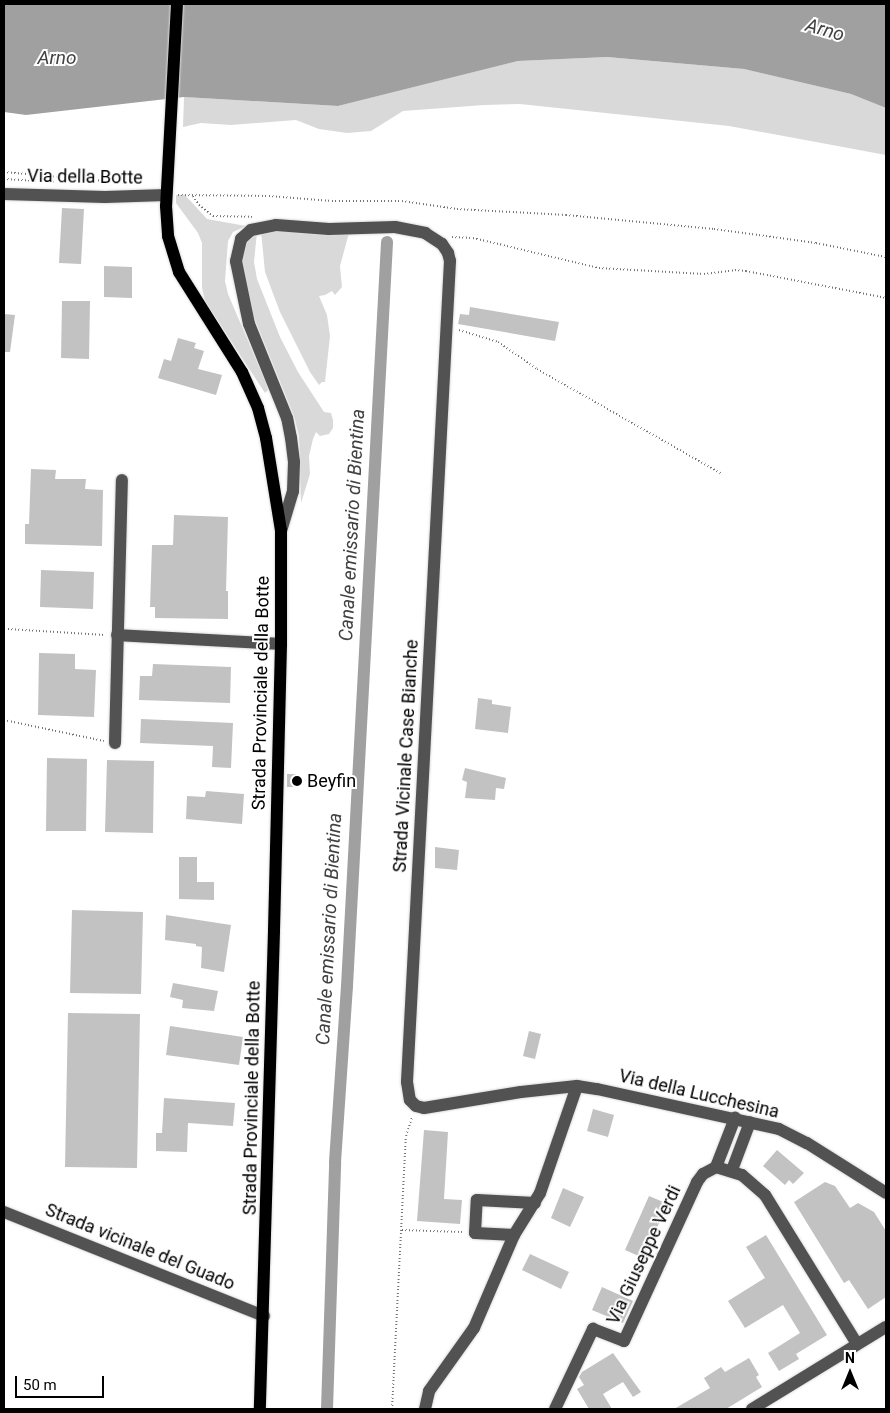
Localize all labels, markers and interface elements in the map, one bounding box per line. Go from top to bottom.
water label: Arno [803,14,847,46]
water label: Arno [38,47,76,69]
street label: Via della Botte [27,165,143,189]
water label: Canale emissario di Bientina [335,408,369,642]
street label: Strada Provinciale della Botte [248,576,274,810]
street label: Strada Vicinale Case Bianche [389,639,423,873]
place label: Beyfin [307,770,356,792]
marker: Beyfin [291,775,303,787]
water label: Canale emissario di Bientina [312,812,346,1046]
street label: Strada Provinciale della Botte [239,981,265,1215]
street label: Via della Lucchesina [617,1065,781,1123]
street label: Via Giuseppe Verdi [602,1182,686,1328]
street label: Strada vicinale del Guado [42,1199,238,1295]
north arrow [825,1348,875,1398]
text: N [845,1350,855,1366]
scale bar [18,1366,106,1398]
text: 50 m [23,1376,57,1394]

